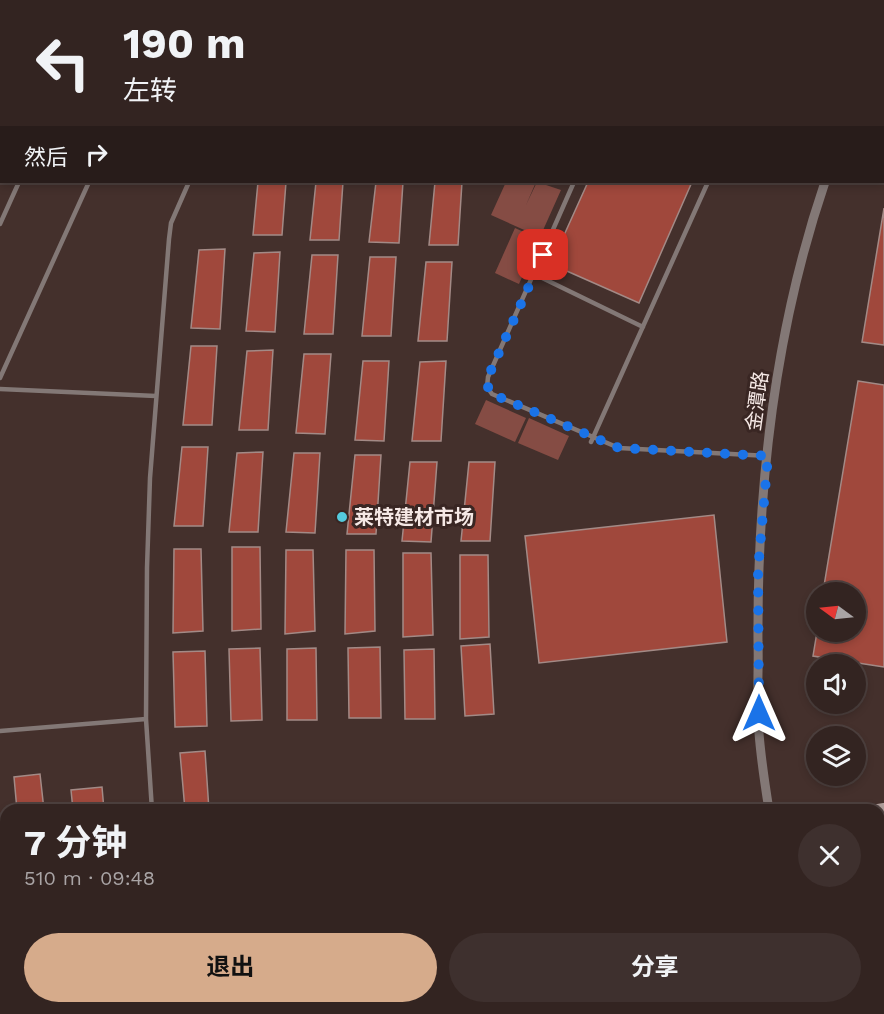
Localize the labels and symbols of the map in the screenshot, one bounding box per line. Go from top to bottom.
pin [517,229,568,280]
street label: 金潭路 [741,370,773,432]
place label: 莱特建材市场 [354,505,474,529]
marker: 莱特建材市场 [335,510,349,524]
north arrow [806,582,866,642]
position arrow [727,681,791,745]

